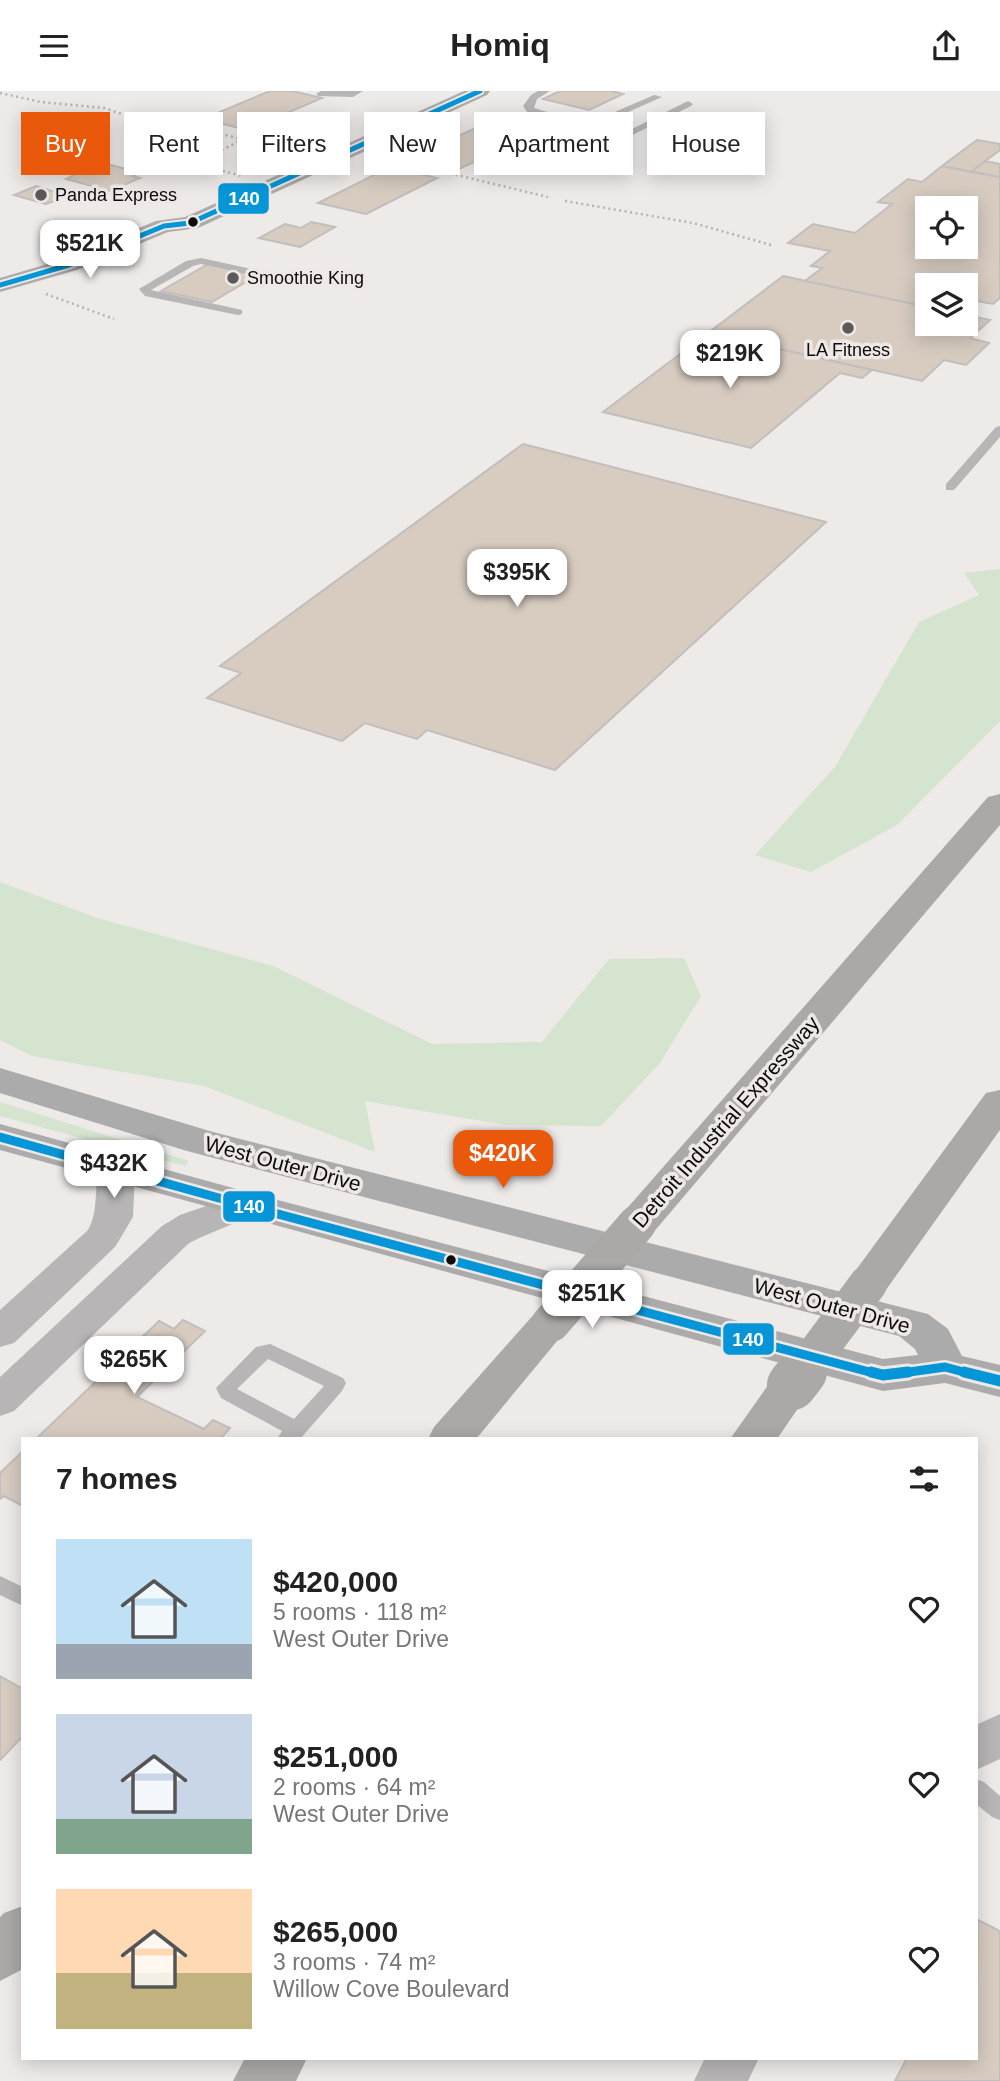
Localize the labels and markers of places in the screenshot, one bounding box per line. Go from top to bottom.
place label: Panda Express [55,185,177,205]
marker: Panda Express [33,187,49,203]
unlabelled marker [186,215,200,229]
pin: $521K [41,221,139,280]
place label: Smoothie King [247,268,364,288]
marker: Smoothie King [225,270,241,286]
marker: LA Fitness [840,320,856,336]
pin: $219K [681,331,779,390]
place label: LA Fitness [806,340,890,360]
pin: $395K [468,549,566,609]
pin: $420K [454,1131,552,1190]
pin: $432K [65,1141,163,1200]
unlabelled marker [444,1253,458,1267]
pin: $251K [543,1271,641,1330]
pin: $265K [85,1337,183,1396]

